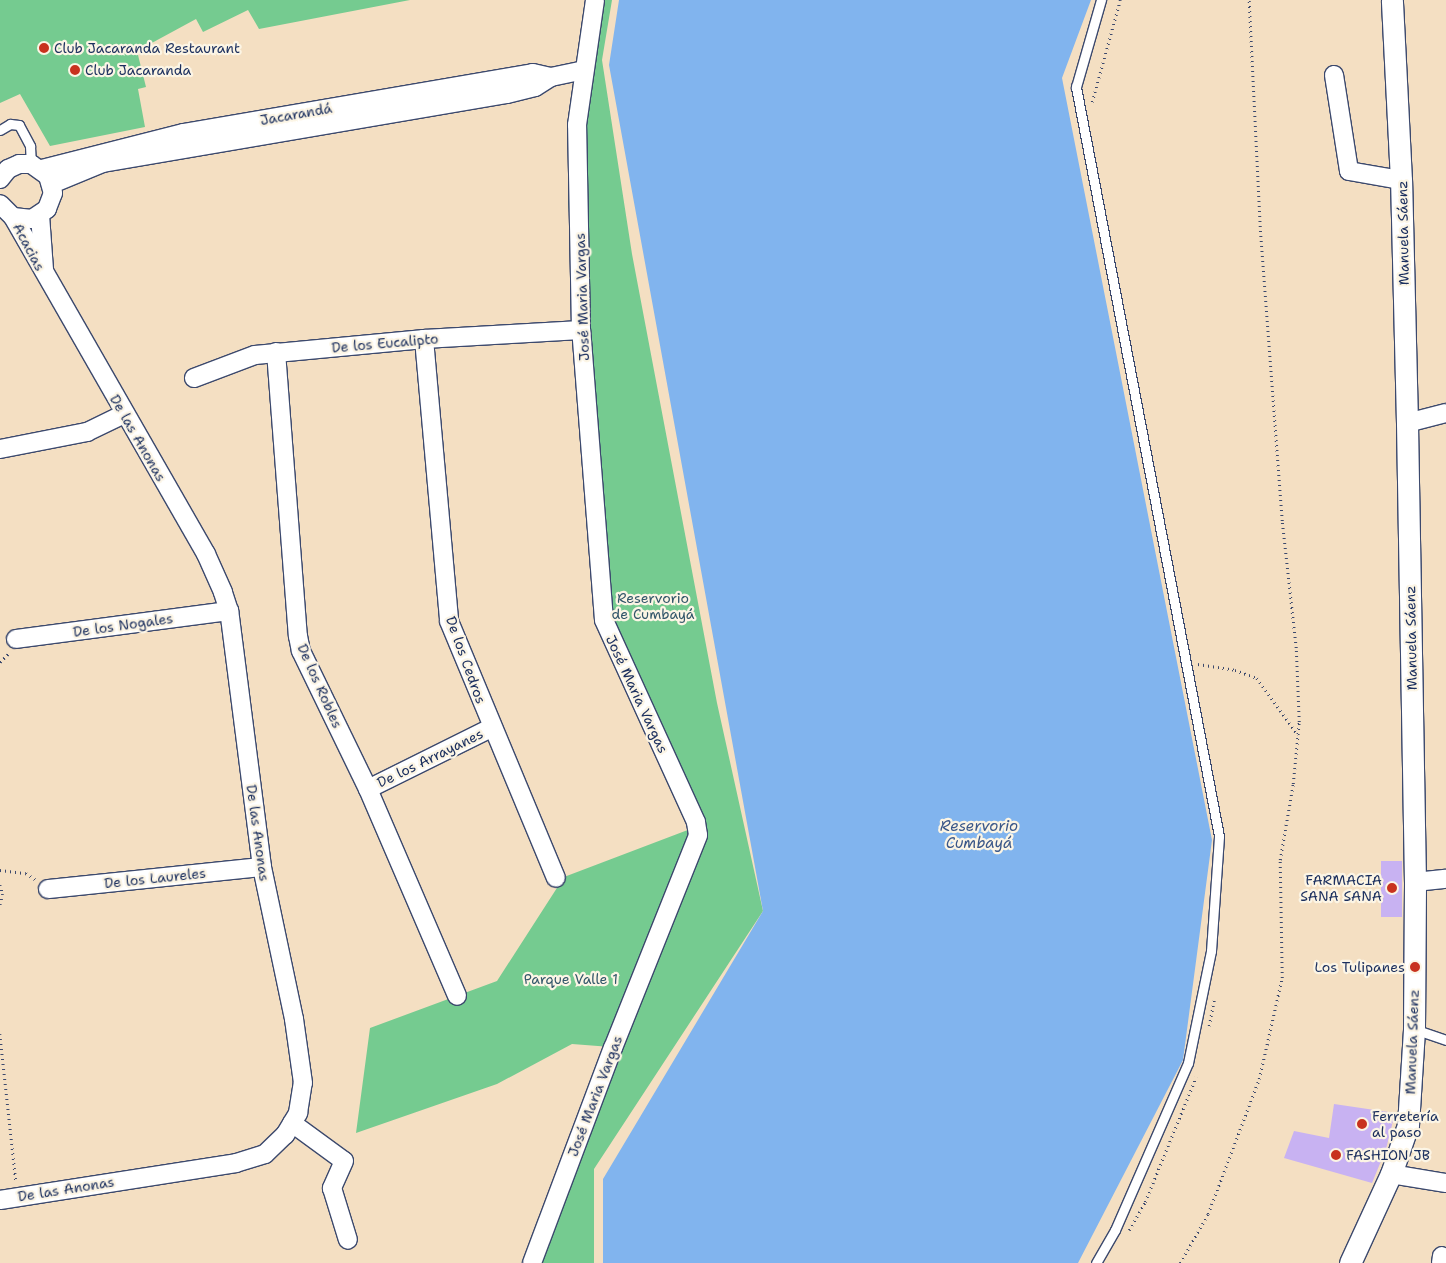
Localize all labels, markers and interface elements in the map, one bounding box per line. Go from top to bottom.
place label: Club Jacaranda Restaurant [54,40,240,56]
marker: Club Jacaranda Restaurant [38,42,50,54]
place label: Club Jacaranda [85,62,191,78]
marker: Club Jacaranda [69,64,81,76]
street label: Jacarandá [259,99,333,129]
street label: Manuela Sáenz [1394,180,1412,286]
street label: Acacias [9,220,49,274]
street label: José Maria Vargas [571,233,593,361]
street label: De los Eucalipto [331,330,439,356]
street label: De las Anonas [106,392,170,484]
street label: Manuela Sáenz [1402,585,1420,691]
park label: Reservorio de Cumbayá [611,590,695,622]
street label: De los Nogales [72,610,174,640]
street label: De los Cedros [442,614,490,706]
street label: José Maria Vargas [602,632,672,756]
street label: De los Robles [294,641,346,731]
street label: De los Arrayanes [374,725,486,791]
street label: De las Anonas [243,784,273,882]
water label: Reservorio Cumbayá [940,817,1018,852]
street label: De los Laureles [103,864,207,892]
place label: FARMACIA SANA SANA [1300,872,1382,904]
marker: FARMACIA SANA SANA [1386,882,1398,894]
place label: Los Tulipanes [1315,959,1405,975]
marker: Los Tulipanes [1409,961,1421,973]
park label: Parque Valle 1 [524,971,618,987]
street label: Manuela Sáenz [1402,989,1422,1095]
street label: José Maria Vargas [564,1033,626,1159]
place label: Ferretería al paso [1372,1108,1439,1140]
marker: Ferretería al paso [1356,1118,1368,1130]
place label: FASHION JB [1346,1147,1430,1163]
marker: FASHION JB [1330,1149,1342,1161]
street label: De las Anonas [17,1173,115,1205]

